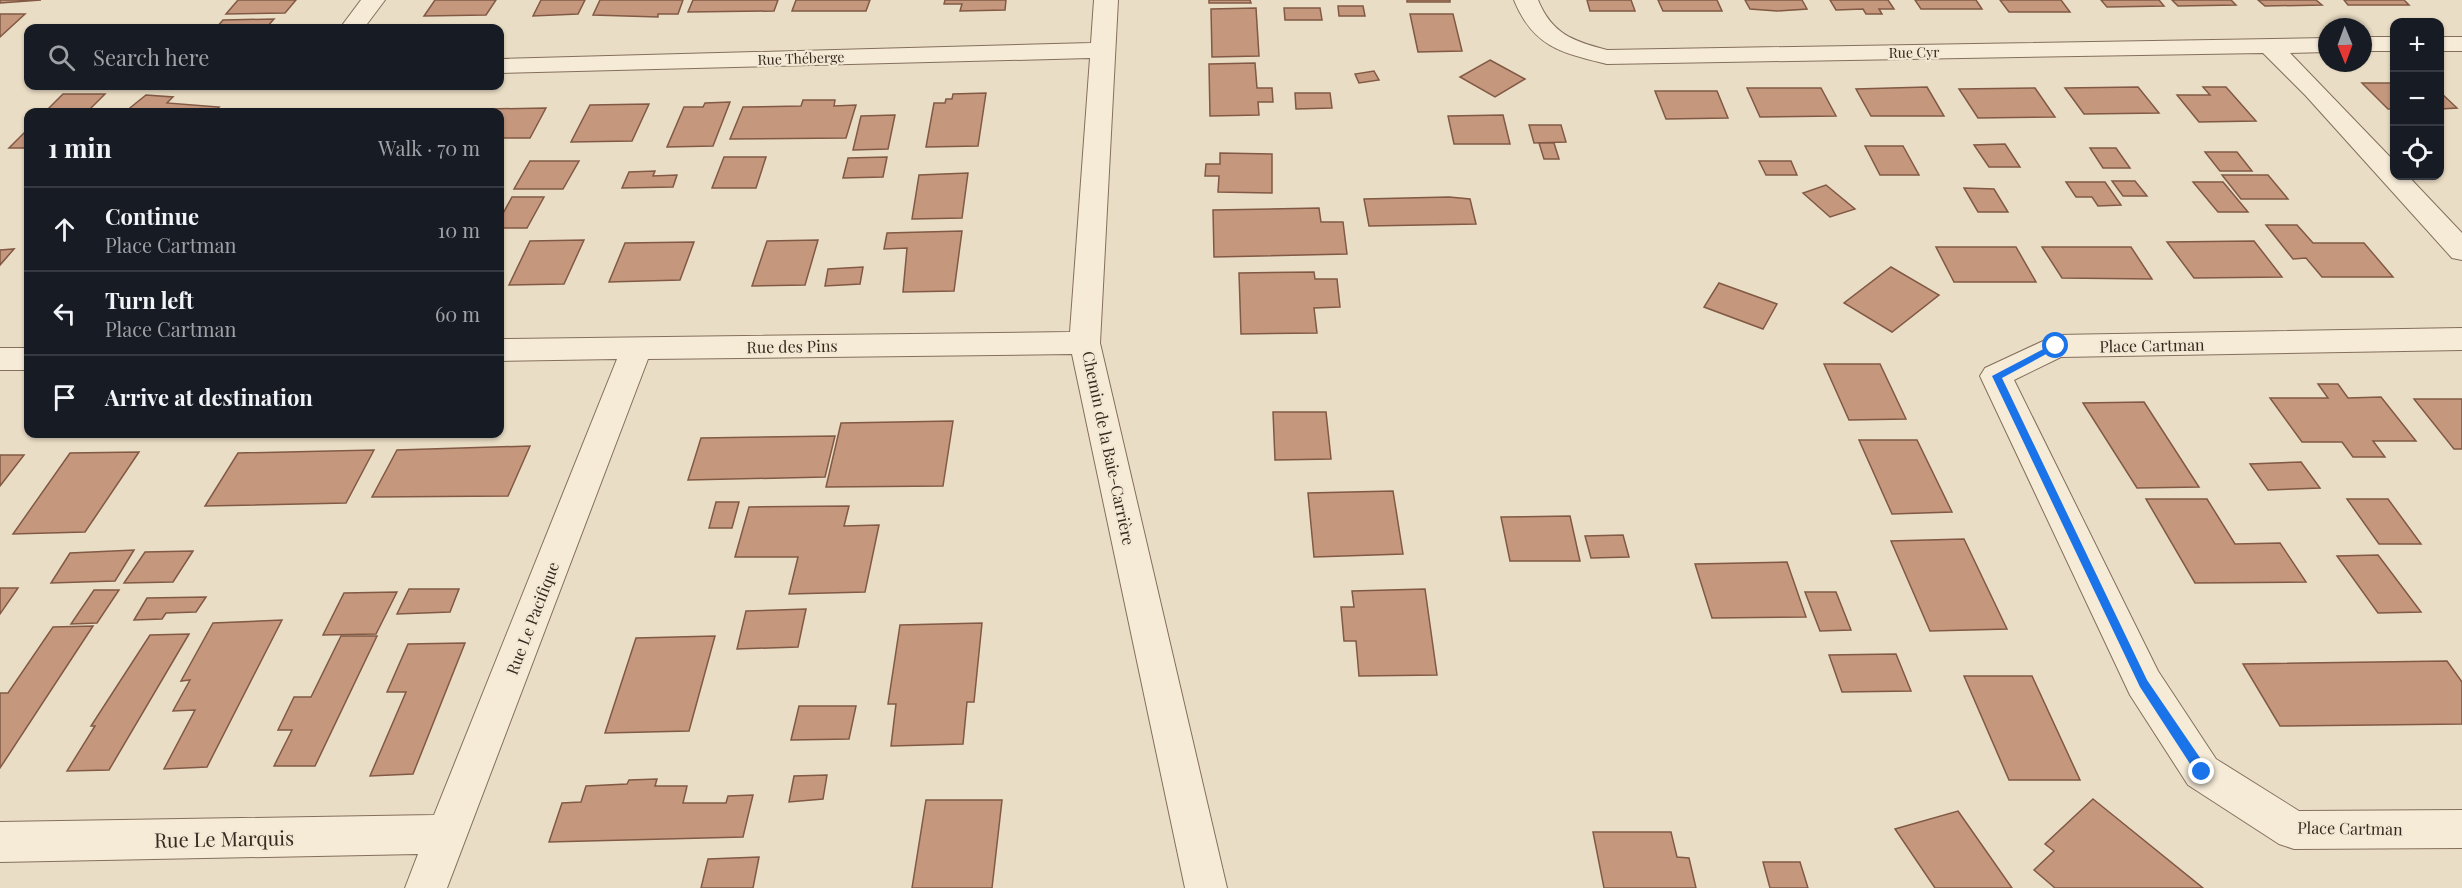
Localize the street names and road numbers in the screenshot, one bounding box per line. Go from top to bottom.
street label: Rue Cyr [1888,42,1940,62]
street label: Rue Théberge [757,47,845,69]
street label: Place Cartman [2099,334,2205,356]
street label: Rue des Pins [746,335,838,357]
street label: Chemin de la Baie-Carrière [1078,349,1140,547]
street label: Rue Le Pacifique [501,559,563,677]
street label: Place Cartman [2297,817,2403,839]
street label: Rue Le Marquis [154,823,294,853]

